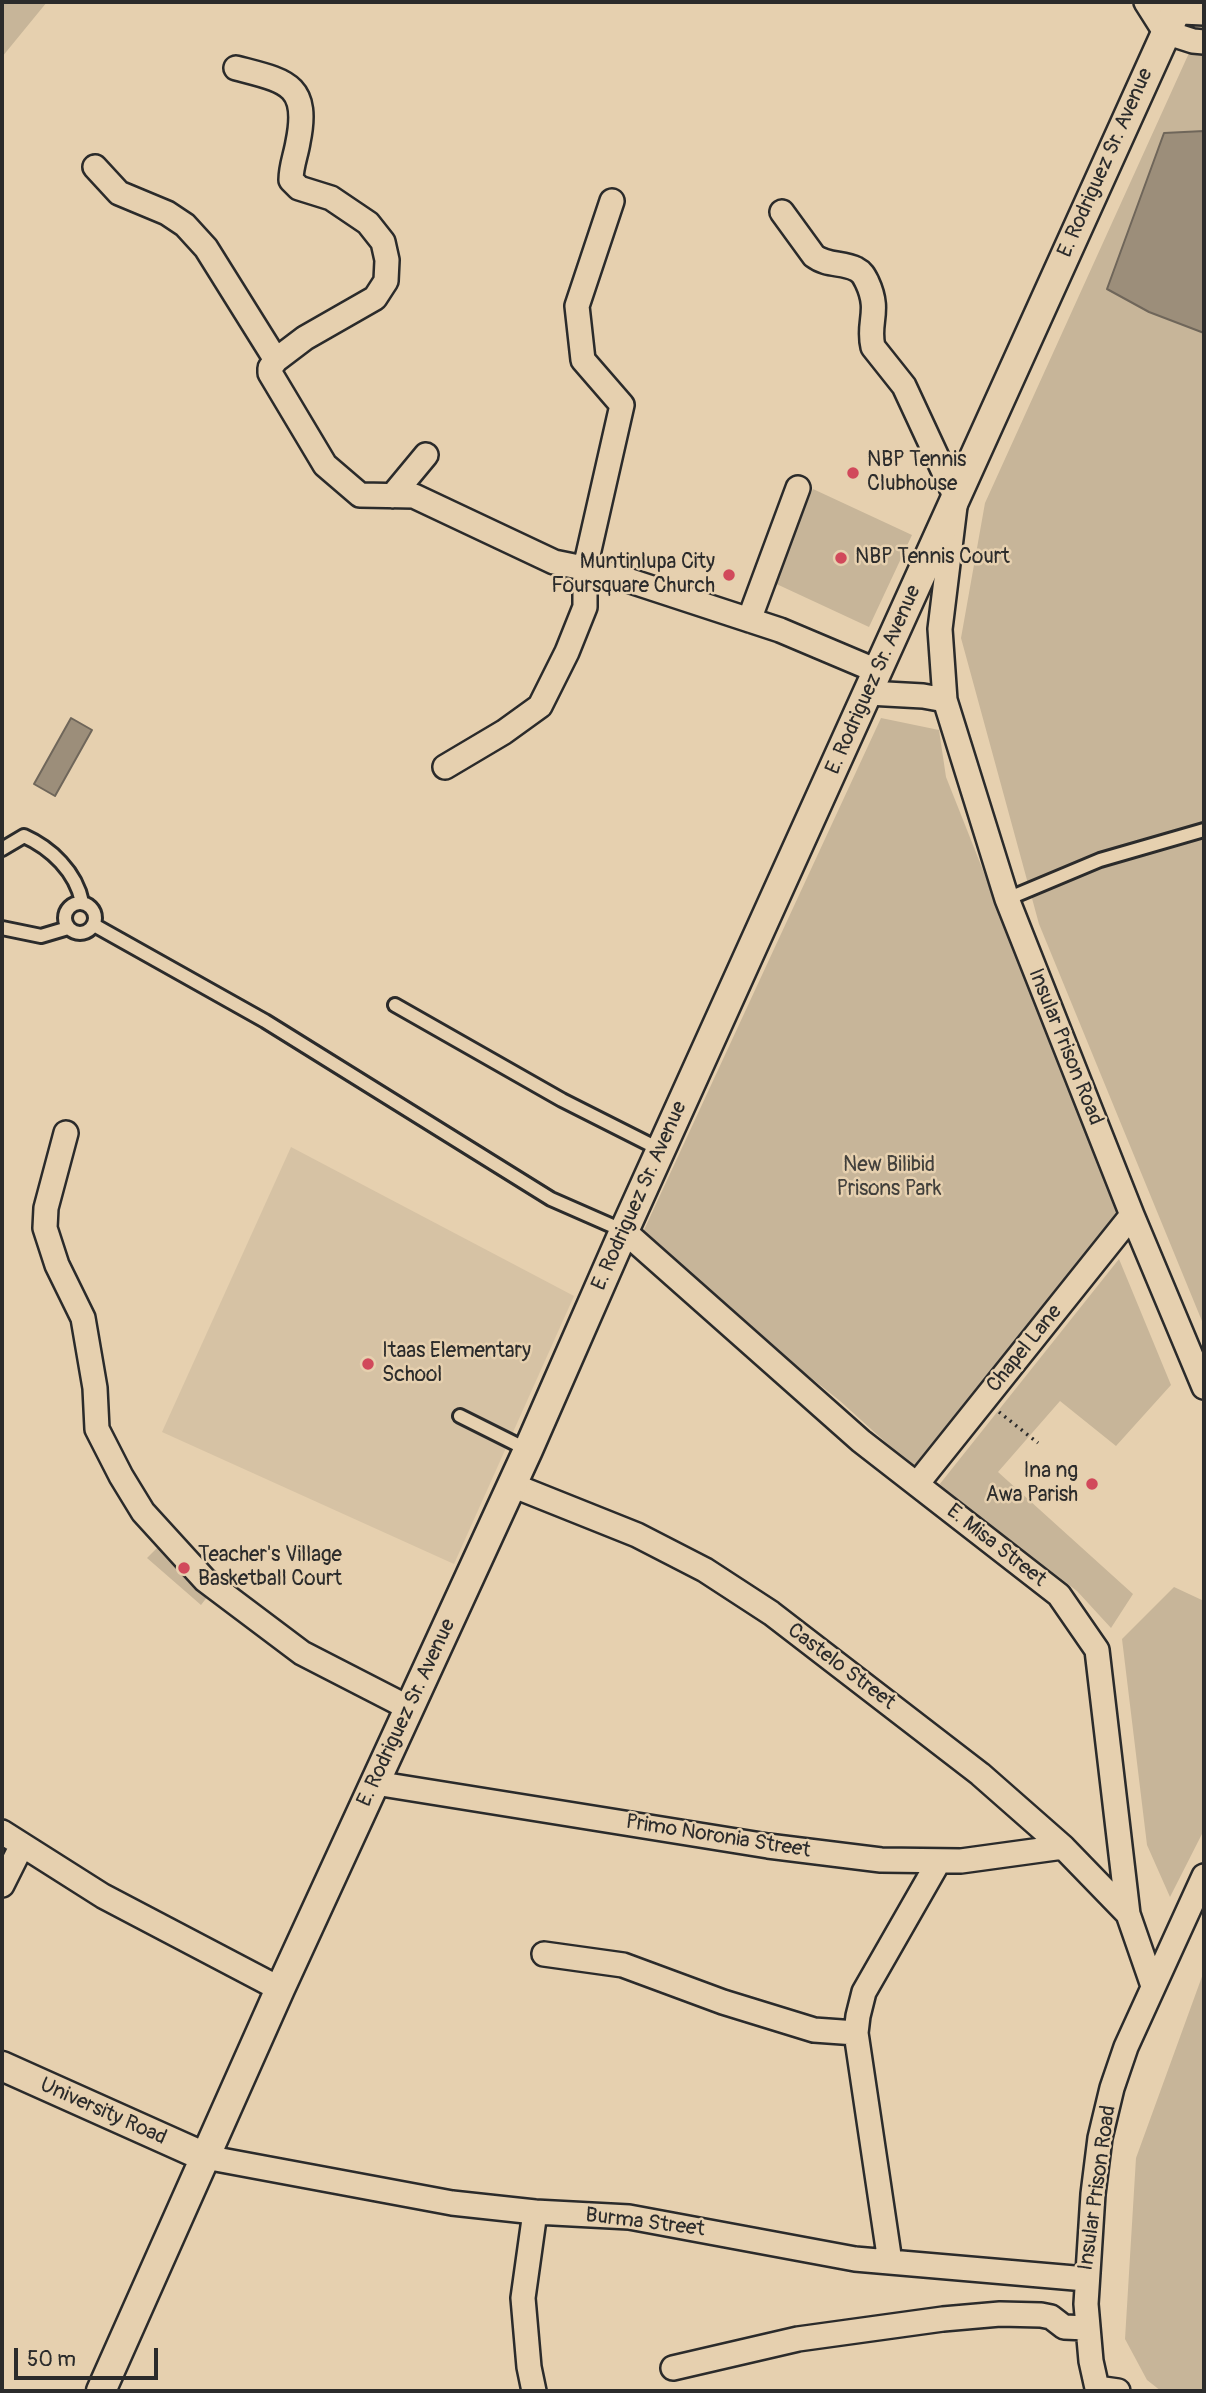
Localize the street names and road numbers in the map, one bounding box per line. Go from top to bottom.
street label: E. Rodriguez Sr. Avenue [1053,65,1159,261]
street label: E. Rodriguez Sr. Avenue [821,582,927,778]
street label: Insular Prison Road [1022,965,1108,1129]
street label: E. Rodriguez Sr. Avenue [587,1098,693,1294]
street label: Chapel Lane [982,1300,1068,1398]
street label: E. Misa Street [941,1499,1051,1593]
street label: E. Rodriguez Sr. Avenue [352,1615,462,1811]
street label: Castelo Street [782,1618,900,1716]
street label: Primo Noronia Street [624,1810,812,1864]
street label: University Road [36,2073,170,2151]
street label: Insular Prison Road [1074,2104,1122,2272]
street label: Burma Street [584,2203,706,2243]

